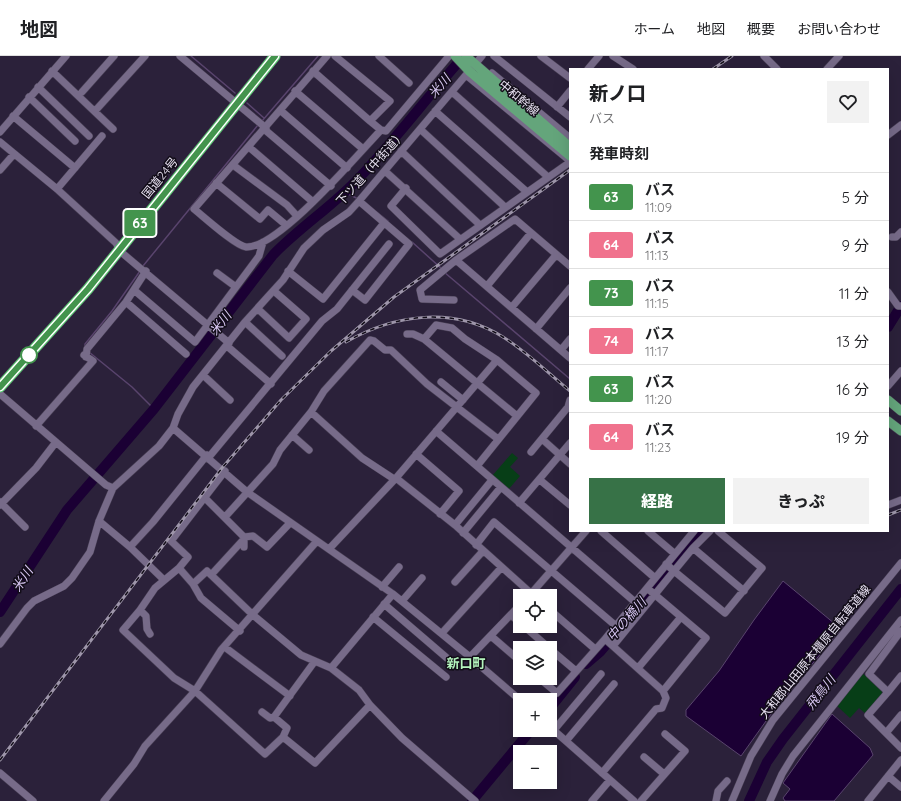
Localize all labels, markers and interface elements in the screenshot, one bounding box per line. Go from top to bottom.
text: 地図 [20,17,58,41]
text: ホーム [633,20,675,38]
text: 地図 [697,20,725,38]
text: 概要 [747,20,775,38]
text: お問い合わせ [797,20,881,38]
water label: 米川 [424,69,455,101]
street label: 中和幹線 [496,76,543,119]
text: 新ノ口 [589,81,646,105]
button: heart [827,81,869,123]
text: バス [589,110,615,126]
street label: 下ツ道（中街道） [333,127,408,208]
text: 発車時刻 [589,144,649,163]
street label: 国道24号 [138,154,181,201]
text: バス [645,180,675,199]
text: 63 [603,188,619,206]
text: 5 分 [842,188,869,207]
text: 11:09 [645,199,672,215]
line badge: 63 [122,210,158,236]
text: 63 [132,214,148,232]
text: バス [645,228,675,247]
text: 64 [603,236,619,254]
text: 9 分 [842,236,869,255]
text: 11:13 [645,247,669,263]
text: バス [645,276,675,295]
text: 73 [603,284,619,302]
text: 11 分 [839,284,869,303]
text: 11:15 [645,295,669,311]
water label: 米川 [206,306,236,338]
text: バス [645,324,675,343]
text: 74 [603,332,619,350]
text: 13 分 [836,332,869,351]
text: 11:17 [645,343,669,359]
unlabelled marker [20,346,38,364]
text: バス [645,372,675,391]
text: 63 [603,380,619,398]
text: 16 分 [836,380,869,399]
text: 11:20 [645,391,672,407]
text: バス [645,420,675,439]
text: 64 [603,428,619,446]
text: 19 分 [836,428,869,447]
text: 11:23 [645,439,671,455]
button: 経路 [589,478,725,524]
button: きっぷ [733,478,869,524]
water label: 米川 [8,562,37,594]
street label: 大和郡山田原本橿原自転車道線 [756,582,873,722]
map controls [513,589,557,789]
button: locate [513,589,557,633]
water label: 中の橋川 [603,593,650,644]
button: layers [513,641,557,685]
district label: 新口町 [446,655,486,671]
water label: 飛鳥川 [802,670,840,712]
button: + [513,693,557,737]
button: − [513,745,557,789]

